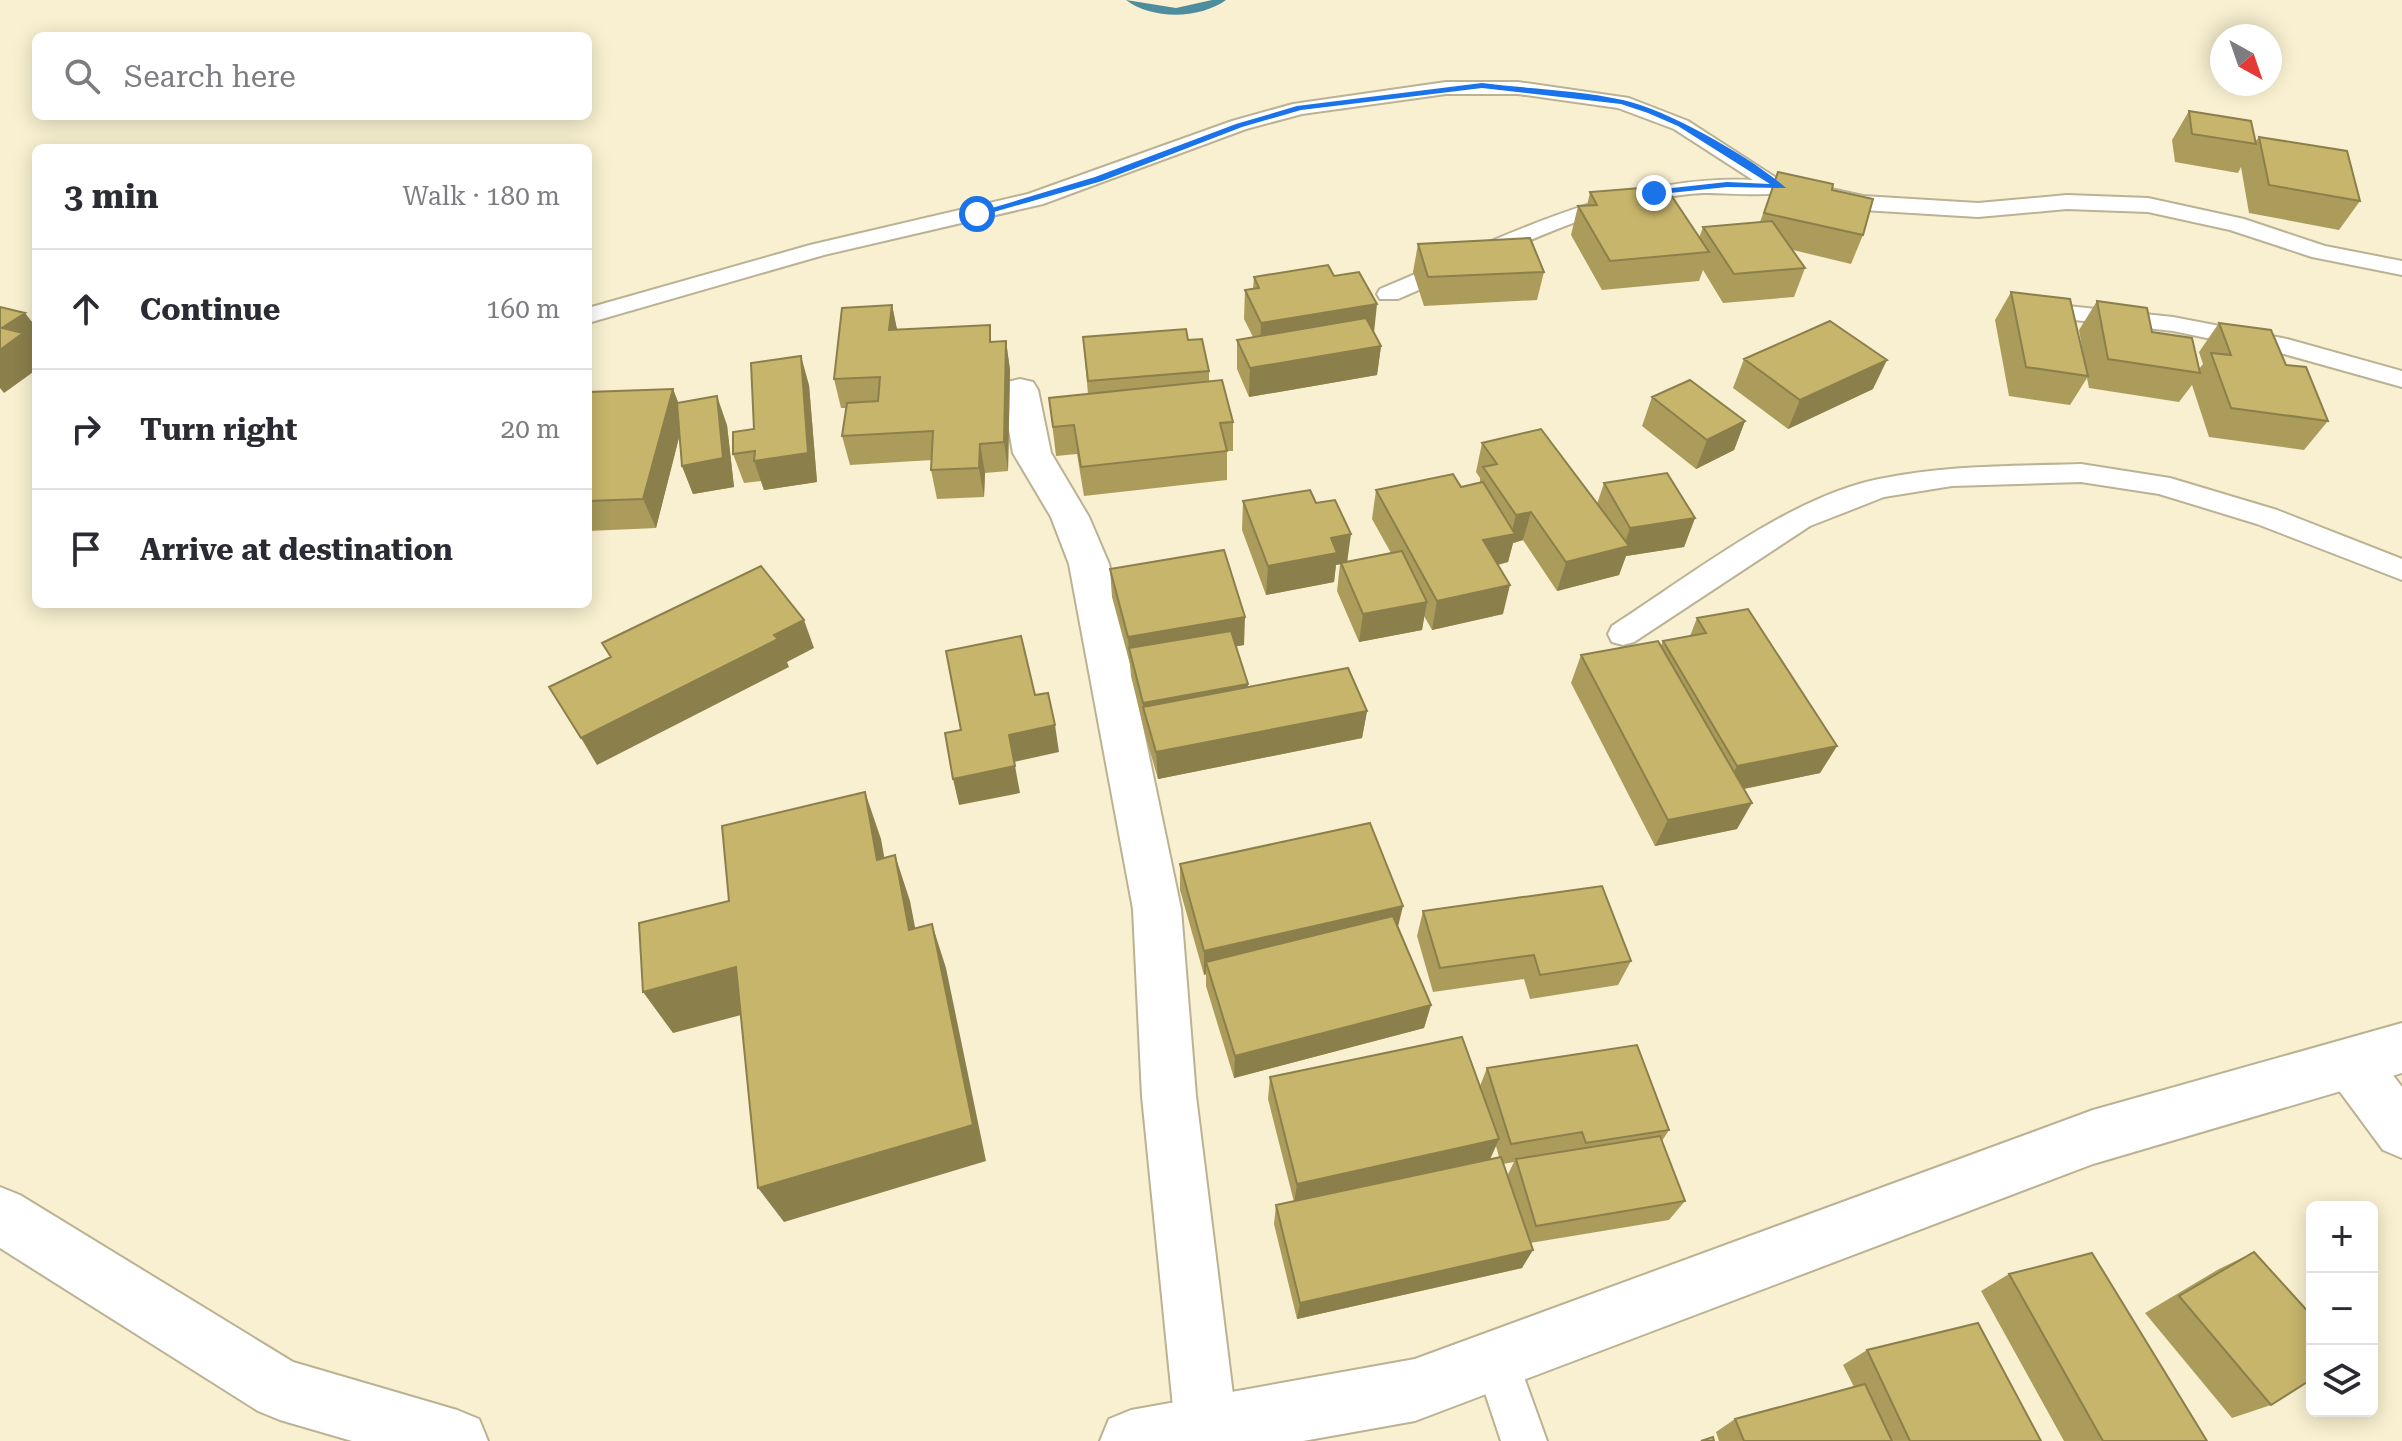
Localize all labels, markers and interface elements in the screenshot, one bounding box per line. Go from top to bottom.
north arrow [2210,24,2282,96]
search box [32,32,592,120]
icon: search [60,54,104,98]
text: Search here [124,59,296,94]
route end [1636,175,1672,211]
text: 3 min [64,176,159,216]
text: Walk · 180 m [402,181,560,211]
route start [959,196,995,232]
icon: ahead [64,287,108,331]
text: Continue [140,292,280,327]
text: 160 m [486,294,560,324]
icon: right [64,407,108,451]
text: Turn right [140,412,297,447]
text: 20 m [501,414,560,444]
icon: arrive [64,527,108,571]
text: Arrive at destination [140,532,453,567]
map controls [2306,1201,2378,1417]
button: + [2306,1201,2378,1273]
button: − [2306,1273,2378,1345]
button: layers [2306,1345,2378,1417]

